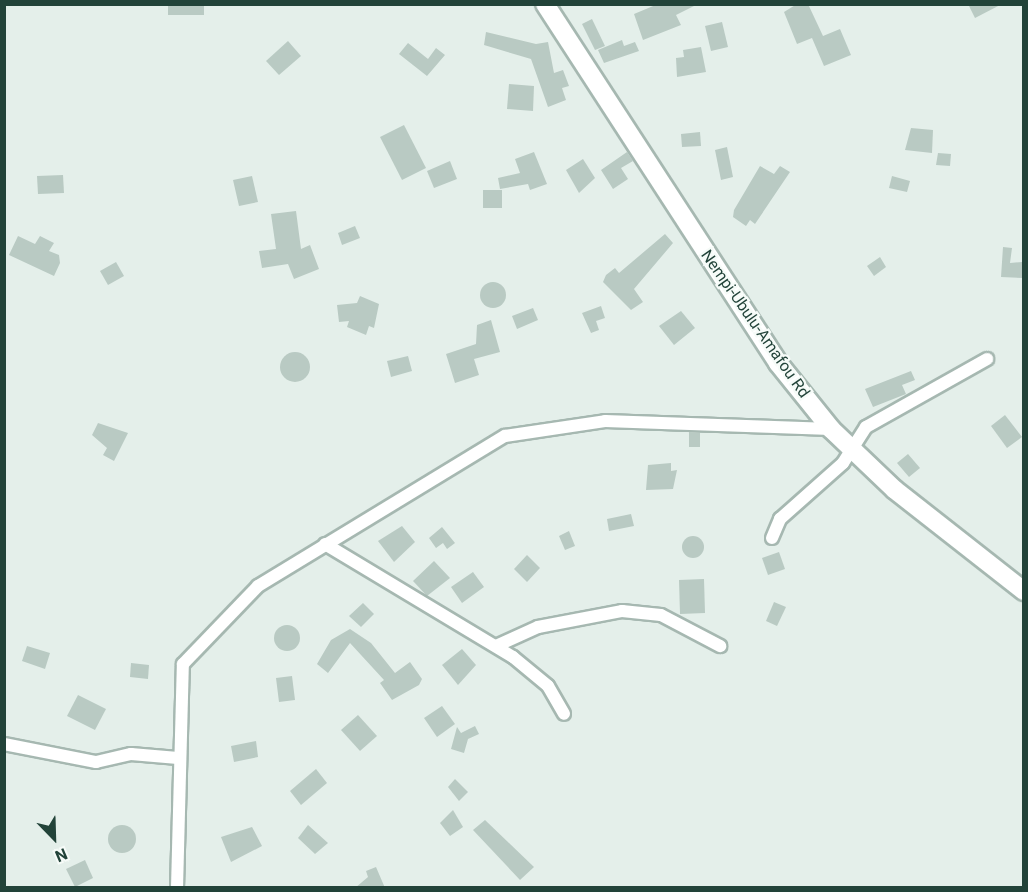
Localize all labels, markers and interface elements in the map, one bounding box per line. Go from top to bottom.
street label: Nempi-Ubulu-Amafou Rd [697,246,813,402]
north arrow [24,808,84,868]
text: N [52,844,70,866]

